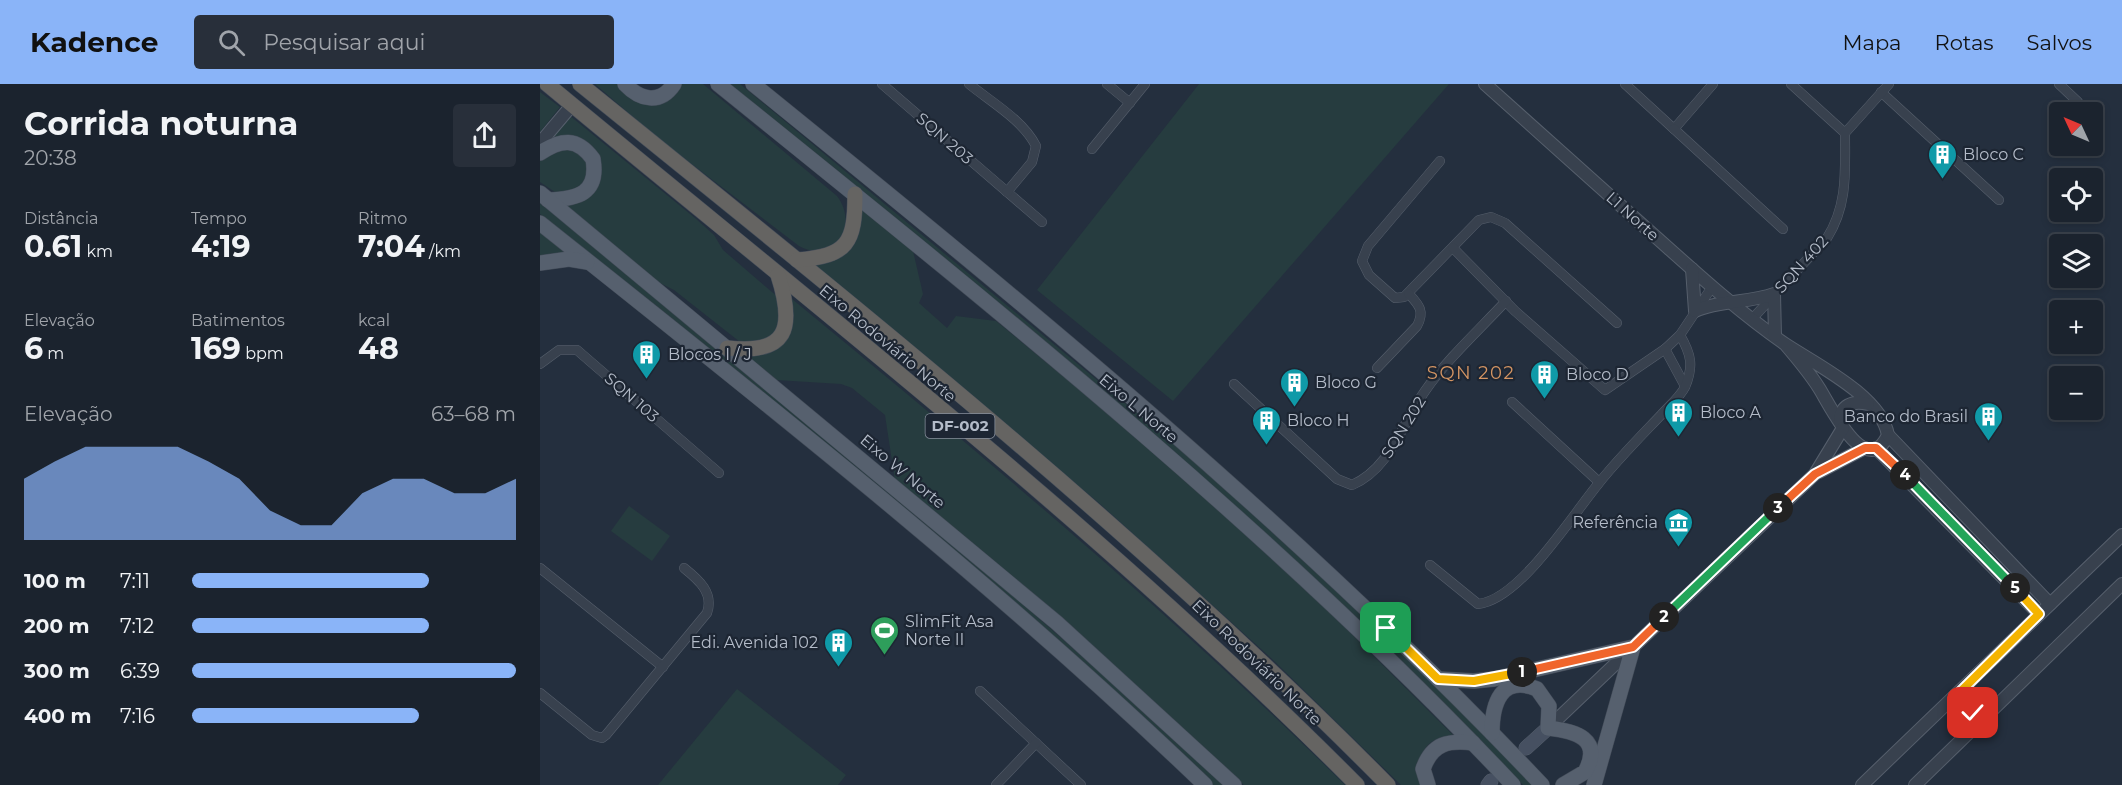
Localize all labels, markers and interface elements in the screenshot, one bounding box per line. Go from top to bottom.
search box [194,15,614,69]
text: Kadence [30,25,158,59]
icon: search [215,26,248,59]
text: Pesquisar aqui [263,29,425,56]
text: Mapa [1842,30,1901,55]
text: Rotas [1934,30,1994,55]
text: Salvos [2027,30,2092,55]
north arrow [2049,102,2103,156]
map controls [2049,102,2103,420]
text: Corrida noturna [24,103,298,143]
button: share [453,104,516,167]
street label: SQN 203 [912,109,977,168]
building icon: Bloco C [1926,138,1958,180]
place label: Bloco C [1963,145,2024,164]
text: 20:38 [24,146,77,170]
button: locate [2049,168,2103,222]
street label: L1 Norte [1602,188,1663,245]
text: Distância [24,209,98,228]
text: Tempo [191,209,247,228]
text: Ritmo [358,209,407,228]
text: 0.61 [24,228,82,265]
text: 4:19 [191,228,251,265]
text: 7:04 [358,228,425,265]
street label: SQN 402 [1771,232,1832,297]
button: layers [2049,234,2103,288]
text: km [82,242,113,261]
text: /km [425,242,461,261]
street label: Eixo Rodoviário Norte [815,281,960,406]
button: + [2049,300,2103,354]
text: Elevação [24,311,95,330]
text: Batimentos [191,311,285,330]
text: kcal [358,311,390,330]
text: 6 [24,330,43,367]
text: 169 [191,330,241,367]
text: 48 [358,330,399,367]
building icon: Blocos I / J [631,338,663,380]
text: m [43,344,64,363]
text: bpm [241,344,284,363]
place label: Blocos I / J [668,345,752,364]
building icon: Bloco D [1529,358,1561,400]
district label: SQN 202 [1427,362,1515,384]
place label: Bloco D [1566,365,1629,384]
building icon: Bloco G [1278,366,1310,408]
button: − [2049,366,2103,420]
street label: SQN 103 [601,369,663,426]
street label: Eixo L Norte [1096,370,1182,447]
place label: Bloco G [1315,373,1377,392]
street label: SQN 202 [1377,393,1430,462]
building icon: Bloco A [1663,396,1695,438]
building icon: Banco do Brasil [1973,400,2005,442]
text: Elevação [24,402,113,426]
text: 63–68 m [431,402,516,426]
place label: Bloco A [1700,403,1761,422]
building icon: Bloco H [1250,404,1282,446]
place label: Banco do Brasil [1844,407,1968,426]
place label: Bloco H [1287,411,1350,430]
road number: DF-002 [926,414,994,438]
street label: Eixo W Norte [856,430,949,512]
pin: 4 [1890,460,1920,490]
text: 4 [1899,465,1911,484]
pin: 3 [1763,493,1793,523]
text: 3 [1773,498,1783,517]
museum icon: Referência [1663,506,1695,548]
place label: Referência [1573,513,1658,532]
text: 100 m [24,569,86,593]
text: 7:11 [120,569,150,593]
pin: 5 [2000,573,2030,603]
text: 5 [2010,578,2020,597]
street label: Eixo Rodoviário Norte [1188,596,1325,729]
pin [1360,602,1411,653]
pin: 2 [1649,602,1679,632]
text: 2 [1659,607,1669,626]
icon: arrive [1369,611,1402,644]
place label: SlimFit Asa Norte II [905,612,994,649]
text: 200 m [24,614,90,638]
text: 7:12 [120,614,154,638]
sports icon: SlimFit Asa Norte II [868,614,900,656]
building icon: Edi. Avenida 102 [823,626,855,668]
place label: Edi. Avenida 102 [690,633,818,652]
pin: 1 [1507,657,1537,687]
text: 300 m [24,659,90,683]
text: 6:39 [120,659,160,683]
text: 1 [1519,662,1525,681]
pin [1947,687,1998,738]
icon: check [1956,696,1989,729]
text: 400 m [24,704,92,728]
text: 7:16 [120,704,155,728]

